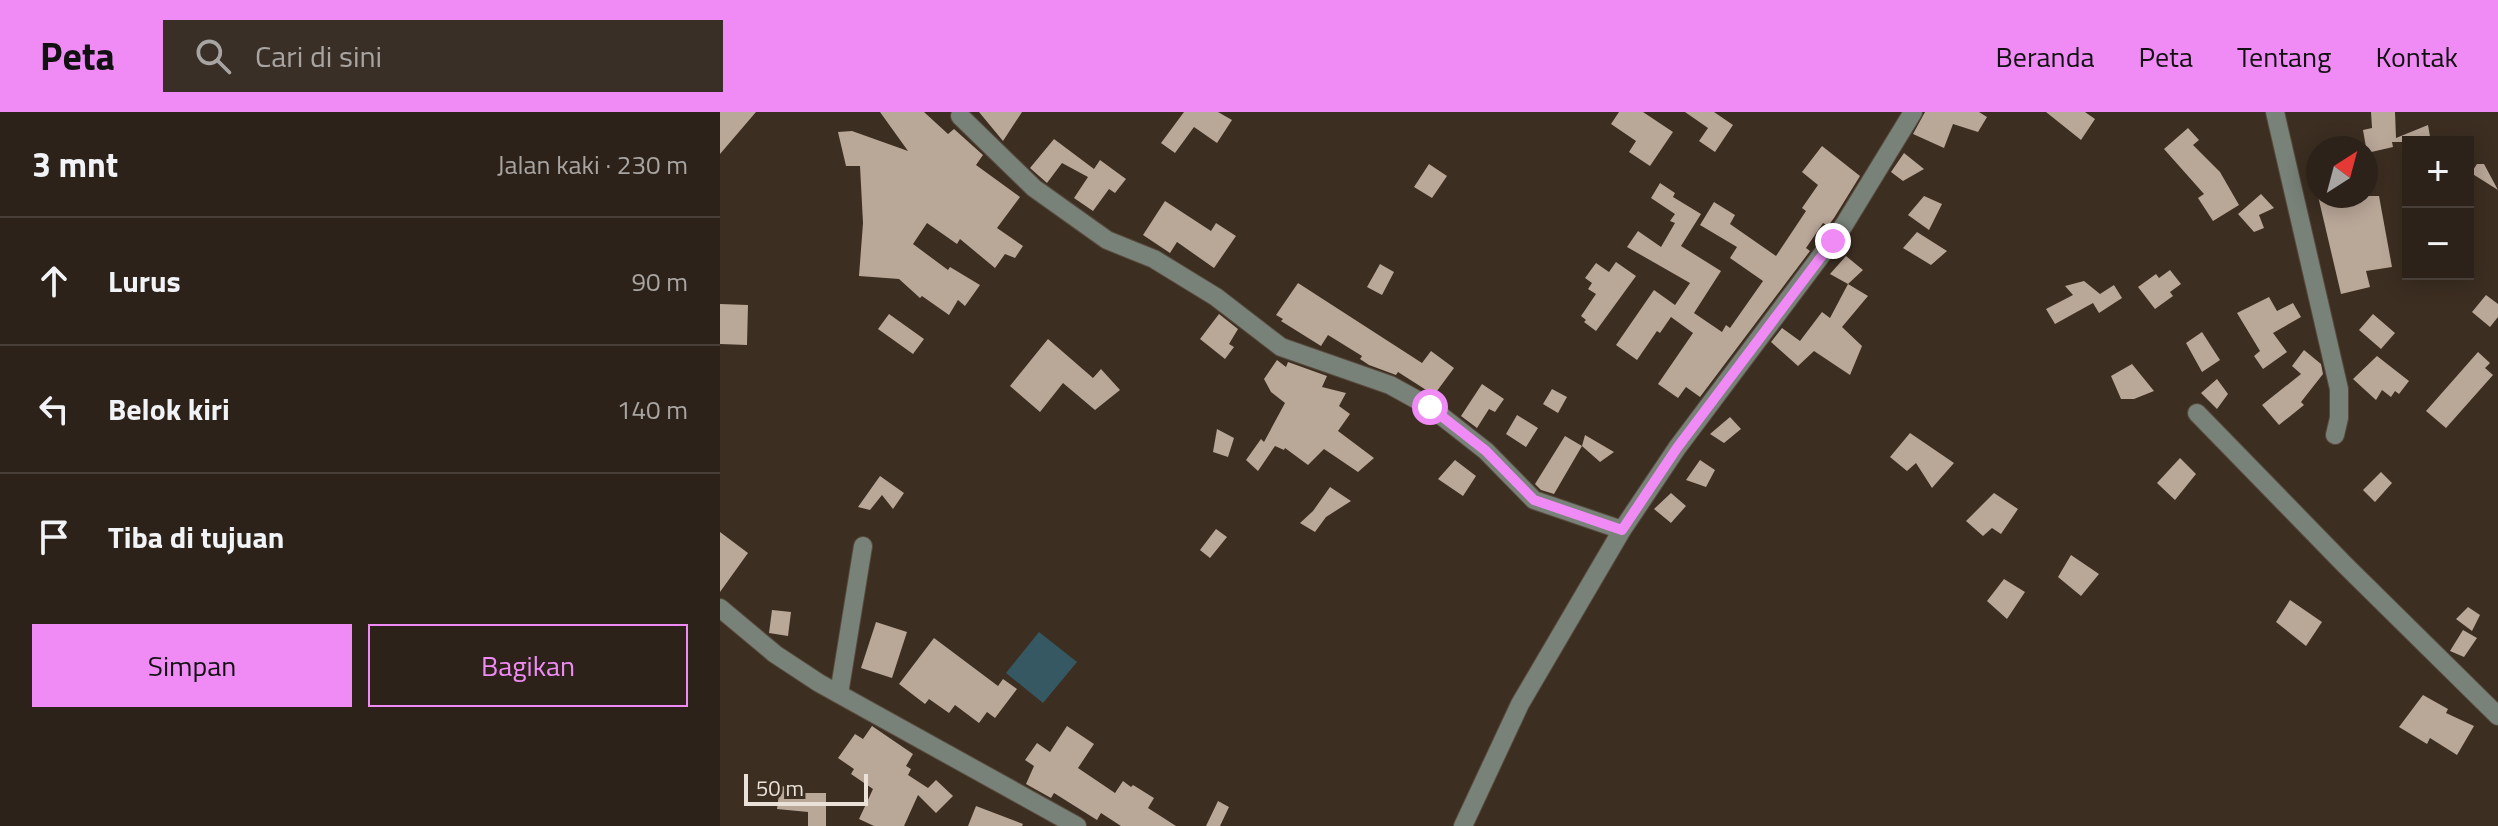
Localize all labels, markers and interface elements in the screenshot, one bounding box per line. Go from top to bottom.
search box [163,20,723,92]
text: Peta [40,27,115,85]
text: Cari di sini [255,33,382,79]
icon: search [191,34,235,78]
text: Beranda [1996,35,2095,78]
text: Peta [2139,35,2193,78]
text: Tentang [2237,35,2331,78]
text: Kontak [2375,35,2458,78]
north arrow [2306,136,2378,208]
map controls [2402,136,2474,280]
button: + [2402,136,2474,208]
text: 3 mnt [32,138,118,190]
text: Jalan kaki · 230 m [497,145,688,184]
button: − [2402,208,2474,280]
route end [1815,223,1851,259]
text: Lurus [108,258,181,304]
icon: ahead [32,259,76,303]
text: 90 m [631,262,688,301]
text: Belok kiri [108,386,230,432]
icon: left [32,387,76,431]
route start [1412,389,1448,425]
text: 140 m [617,390,688,429]
text: Tiba di tujuan [108,514,284,560]
icon: arrive [32,515,76,559]
button: Simpan [32,624,352,707]
button: Bagikan [368,624,688,707]
scale bar [744,770,868,806]
text: 50 m [756,771,804,805]

